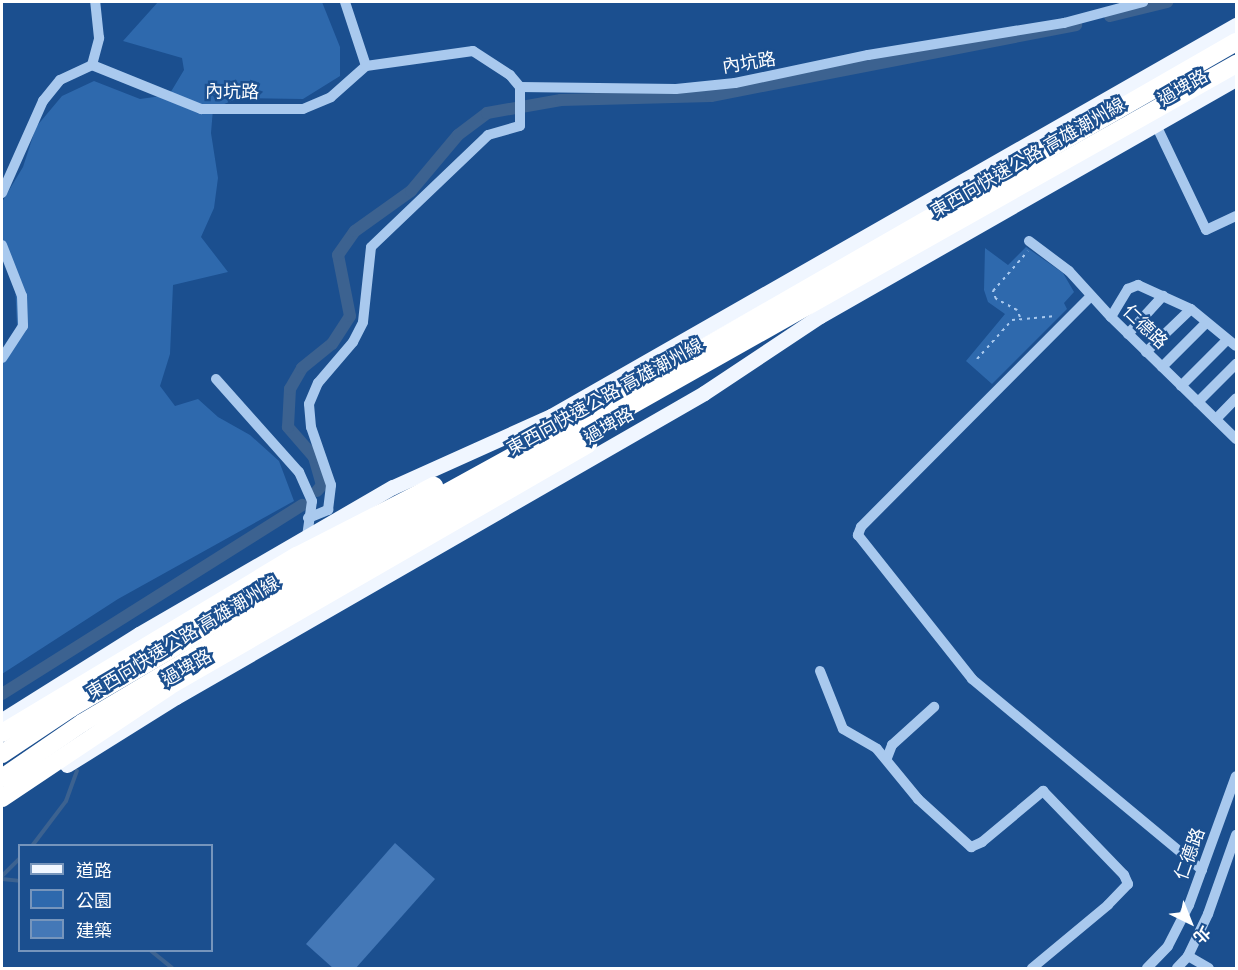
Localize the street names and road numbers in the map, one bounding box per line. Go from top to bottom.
street label: 內坑路 [721,48,777,78]
street label: 過埤路 [1154,65,1212,111]
street label: 內坑路 [205,81,259,103]
street label: 東西向快速公路 高雄潮州線 [927,93,1129,223]
street label: 仁德路 [1118,300,1172,354]
street label: 東西向快速公路 高雄潮州線 [503,334,707,460]
street label: 過埤路 [580,403,638,449]
street label: 東西向快速公路 高雄潮州線 [83,572,283,704]
street label: 過埤路 [158,645,216,691]
street label: 仁德路 [1171,825,1209,883]

